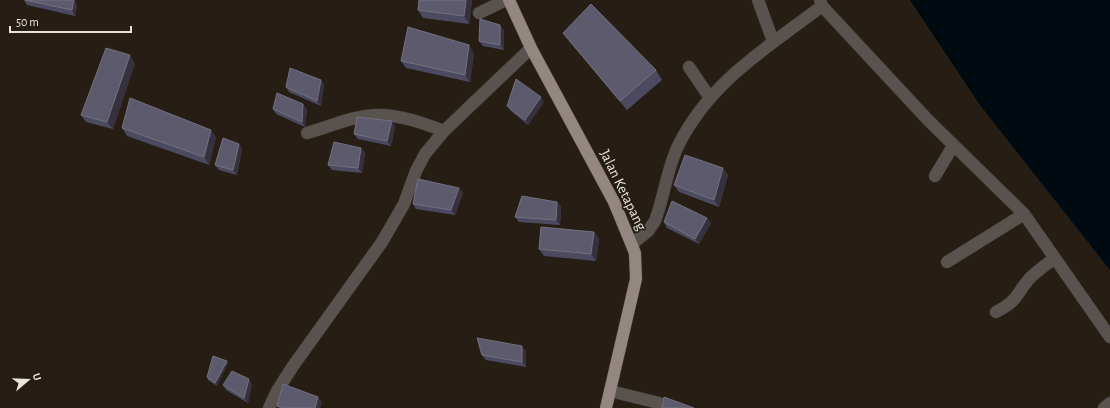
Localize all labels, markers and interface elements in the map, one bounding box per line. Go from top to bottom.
scale bar [10,8,131,34]
text: 50 m [16,16,39,28]
street label: Jalan Ketapang [597,147,649,233]
north arrow [8,360,48,400]
text: U [31,372,43,382]

